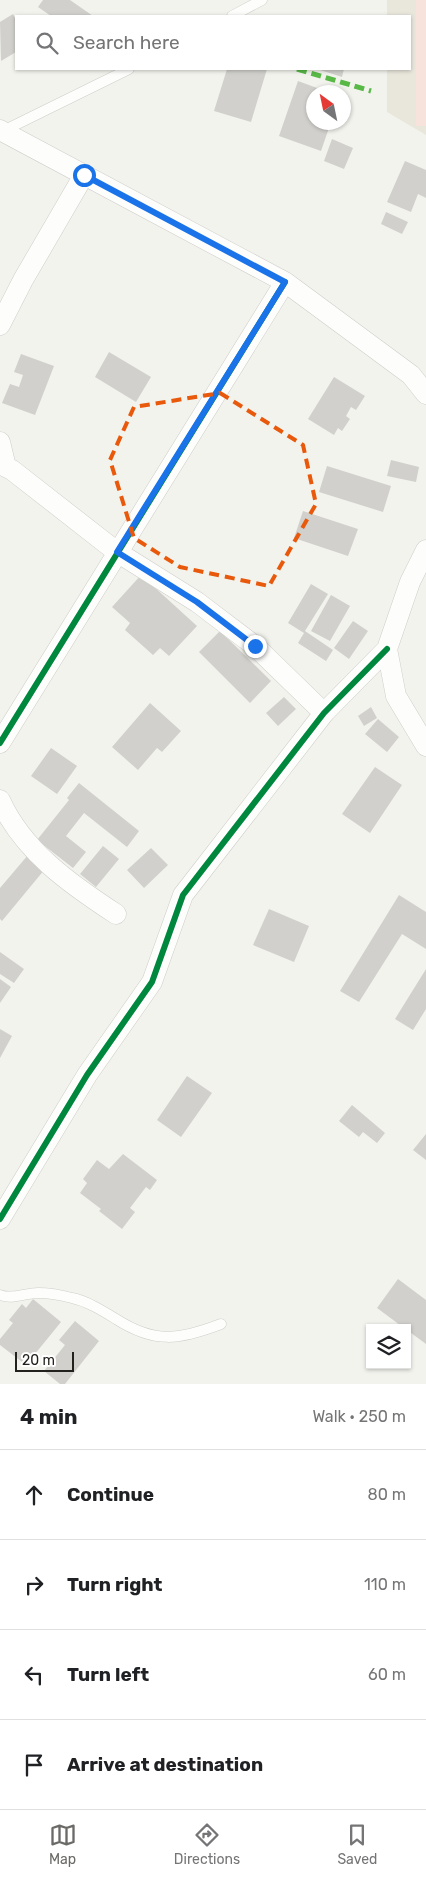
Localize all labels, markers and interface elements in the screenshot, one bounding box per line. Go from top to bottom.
search box [15,15,411,70]
icon: search [33,29,61,57]
text: Search here [73,31,180,54]
north arrow [306,85,351,130]
route start [73,164,96,187]
route end [244,635,267,658]
map controls [366,1324,411,1369]
button: layers [366,1324,411,1369]
scale bar [15,1349,74,1372]
text: 20 m [22,1352,55,1369]
text: 4 min [20,1404,78,1429]
text: Walk · 250 m [312,1407,406,1426]
icon: ahead [20,1481,48,1509]
text: Continue [67,1483,154,1506]
text: 80 m [368,1485,406,1504]
icon: right [20,1571,48,1599]
text: Turn right [67,1573,162,1596]
text: 110 m [364,1575,406,1594]
icon: left [20,1661,48,1689]
text: Turn left [67,1663,149,1686]
text: 60 m [368,1665,406,1684]
icon: arrive [20,1751,48,1779]
text: Arrive at destination [67,1753,263,1776]
tab: Map [49,1821,77,1868]
tab: Directions [174,1821,240,1868]
tab: Saved [337,1821,377,1868]

